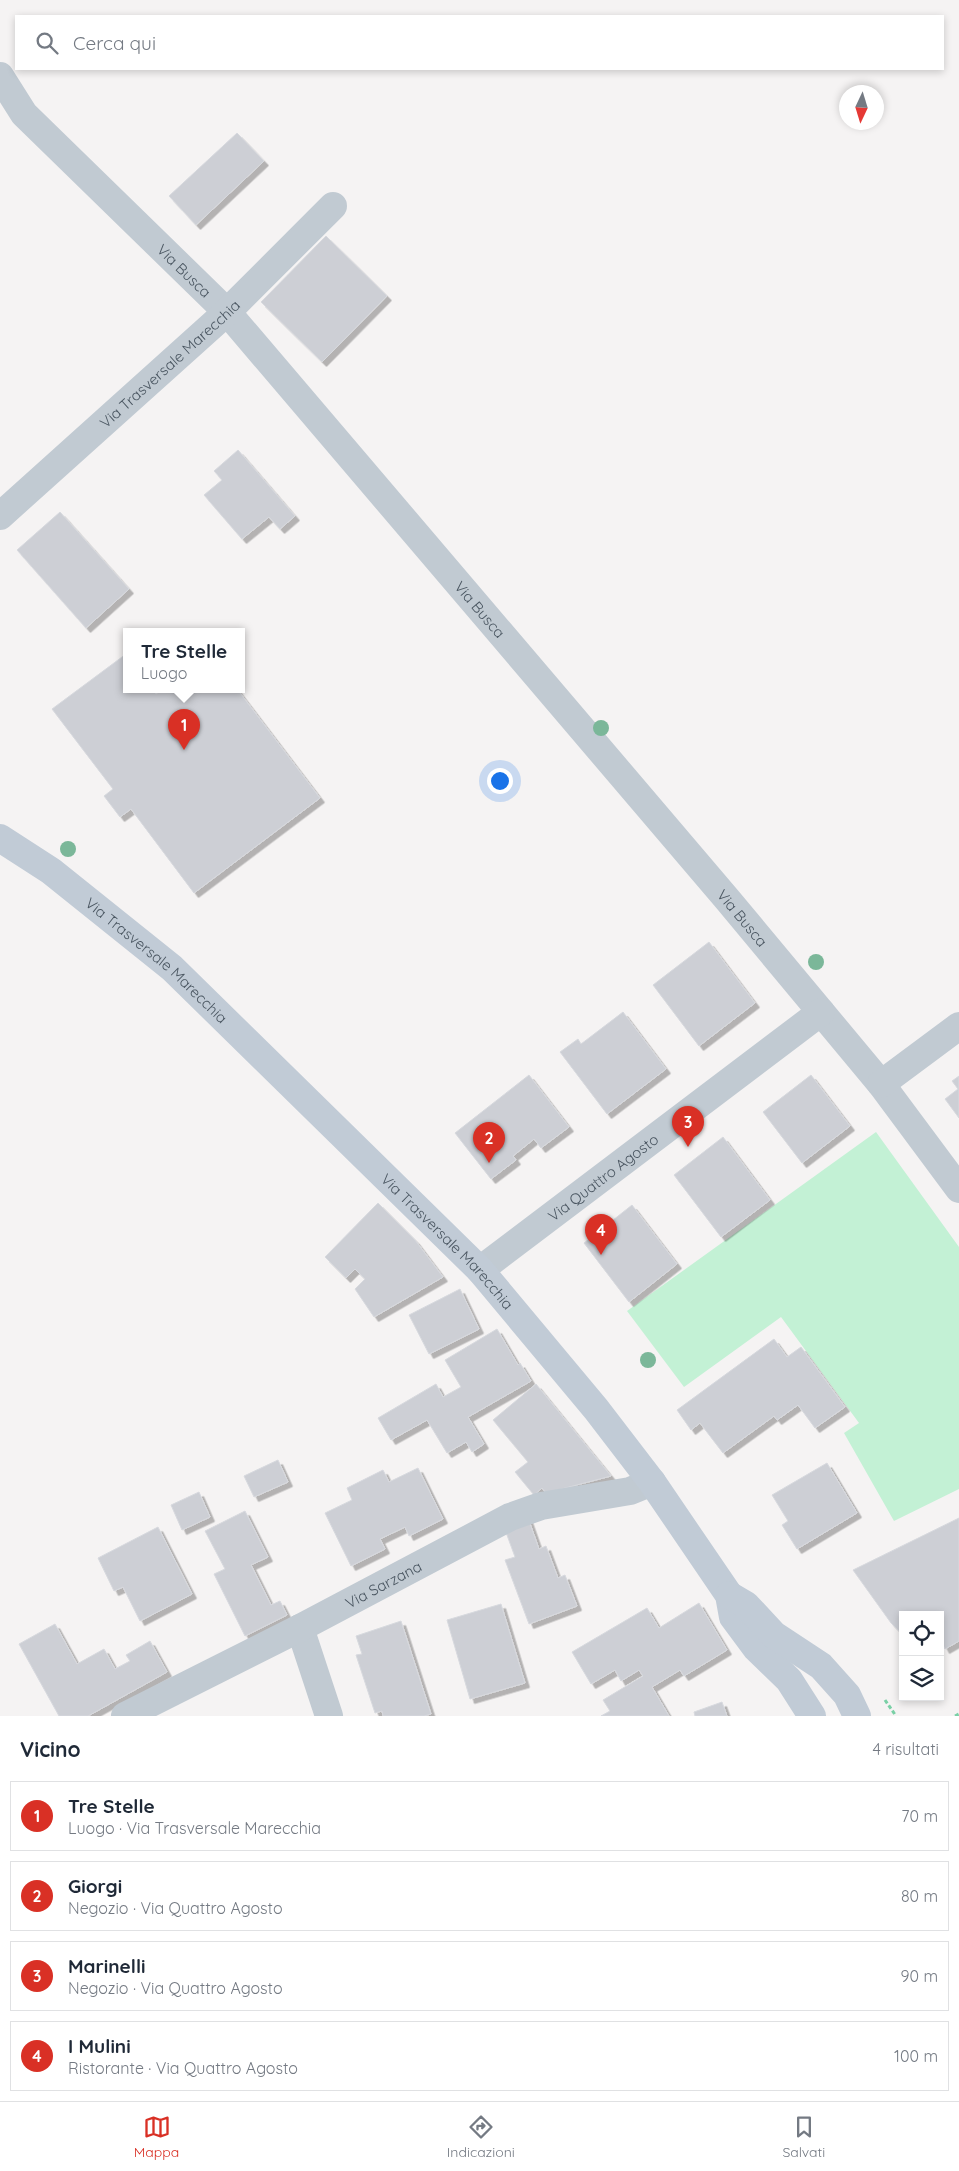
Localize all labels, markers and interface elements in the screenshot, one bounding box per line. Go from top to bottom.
search box [15,15,944,70]
icon: search [33,29,61,57]
text: Cerca qui [73,31,156,55]
north arrow [839,85,884,130]
street label: Via Busca [153,240,216,301]
street label: Via Trasversale Marecchia [95,295,244,432]
street label: Via Busca [451,577,510,642]
popup [123,628,245,693]
text: Tre Stelle [141,639,227,663]
text: Luogo [141,663,187,683]
pin: 1 [168,709,200,750]
your location [487,768,513,794]
street label: Via Busca [713,885,772,950]
street label: Via Trasversale Marecchia [82,893,232,1027]
pin: 3 [672,1106,704,1147]
pin: 2 [473,1122,505,1163]
street label: Via Quattro Agosto [544,1129,662,1225]
street label: Via Trasversale Marecchia [377,1169,518,1313]
pin: 4 [585,1214,617,1255]
street label: Via Sarzana [342,1556,425,1612]
map controls [899,1611,944,1701]
button: locate [899,1611,944,1656]
button: layers [899,1656,944,1701]
text: Vicino [20,1736,81,1762]
text: 4 risultati [872,1739,939,1759]
text: Tre Stelle [68,1794,155,1818]
text: 1 [34,1806,40,1826]
text: 70 m [901,1806,938,1826]
text: Luogo · Via Trasversale Marecchia [68,1818,321,1838]
text: Giorgi [68,1874,122,1898]
text: 2 [32,1886,42,1906]
text: 80 m [901,1886,938,1906]
text: Negozio · Via Quattro Agosto [68,1898,283,1918]
text: Marinelli [68,1954,146,1978]
text: 3 [33,1966,41,1986]
text: 90 m [901,1966,938,1986]
text: Negozio · Via Quattro Agosto [68,1978,283,1998]
text: I Mulini [68,2034,131,2058]
text: 4 [32,2046,42,2066]
text: 100 m [894,2046,938,2066]
text: Ristorante · Via Quattro Agosto [68,2058,298,2078]
tab: Mappa [134,2113,179,2161]
tab: Indicazioni [447,2113,515,2161]
tab: Salvati [782,2113,825,2161]

